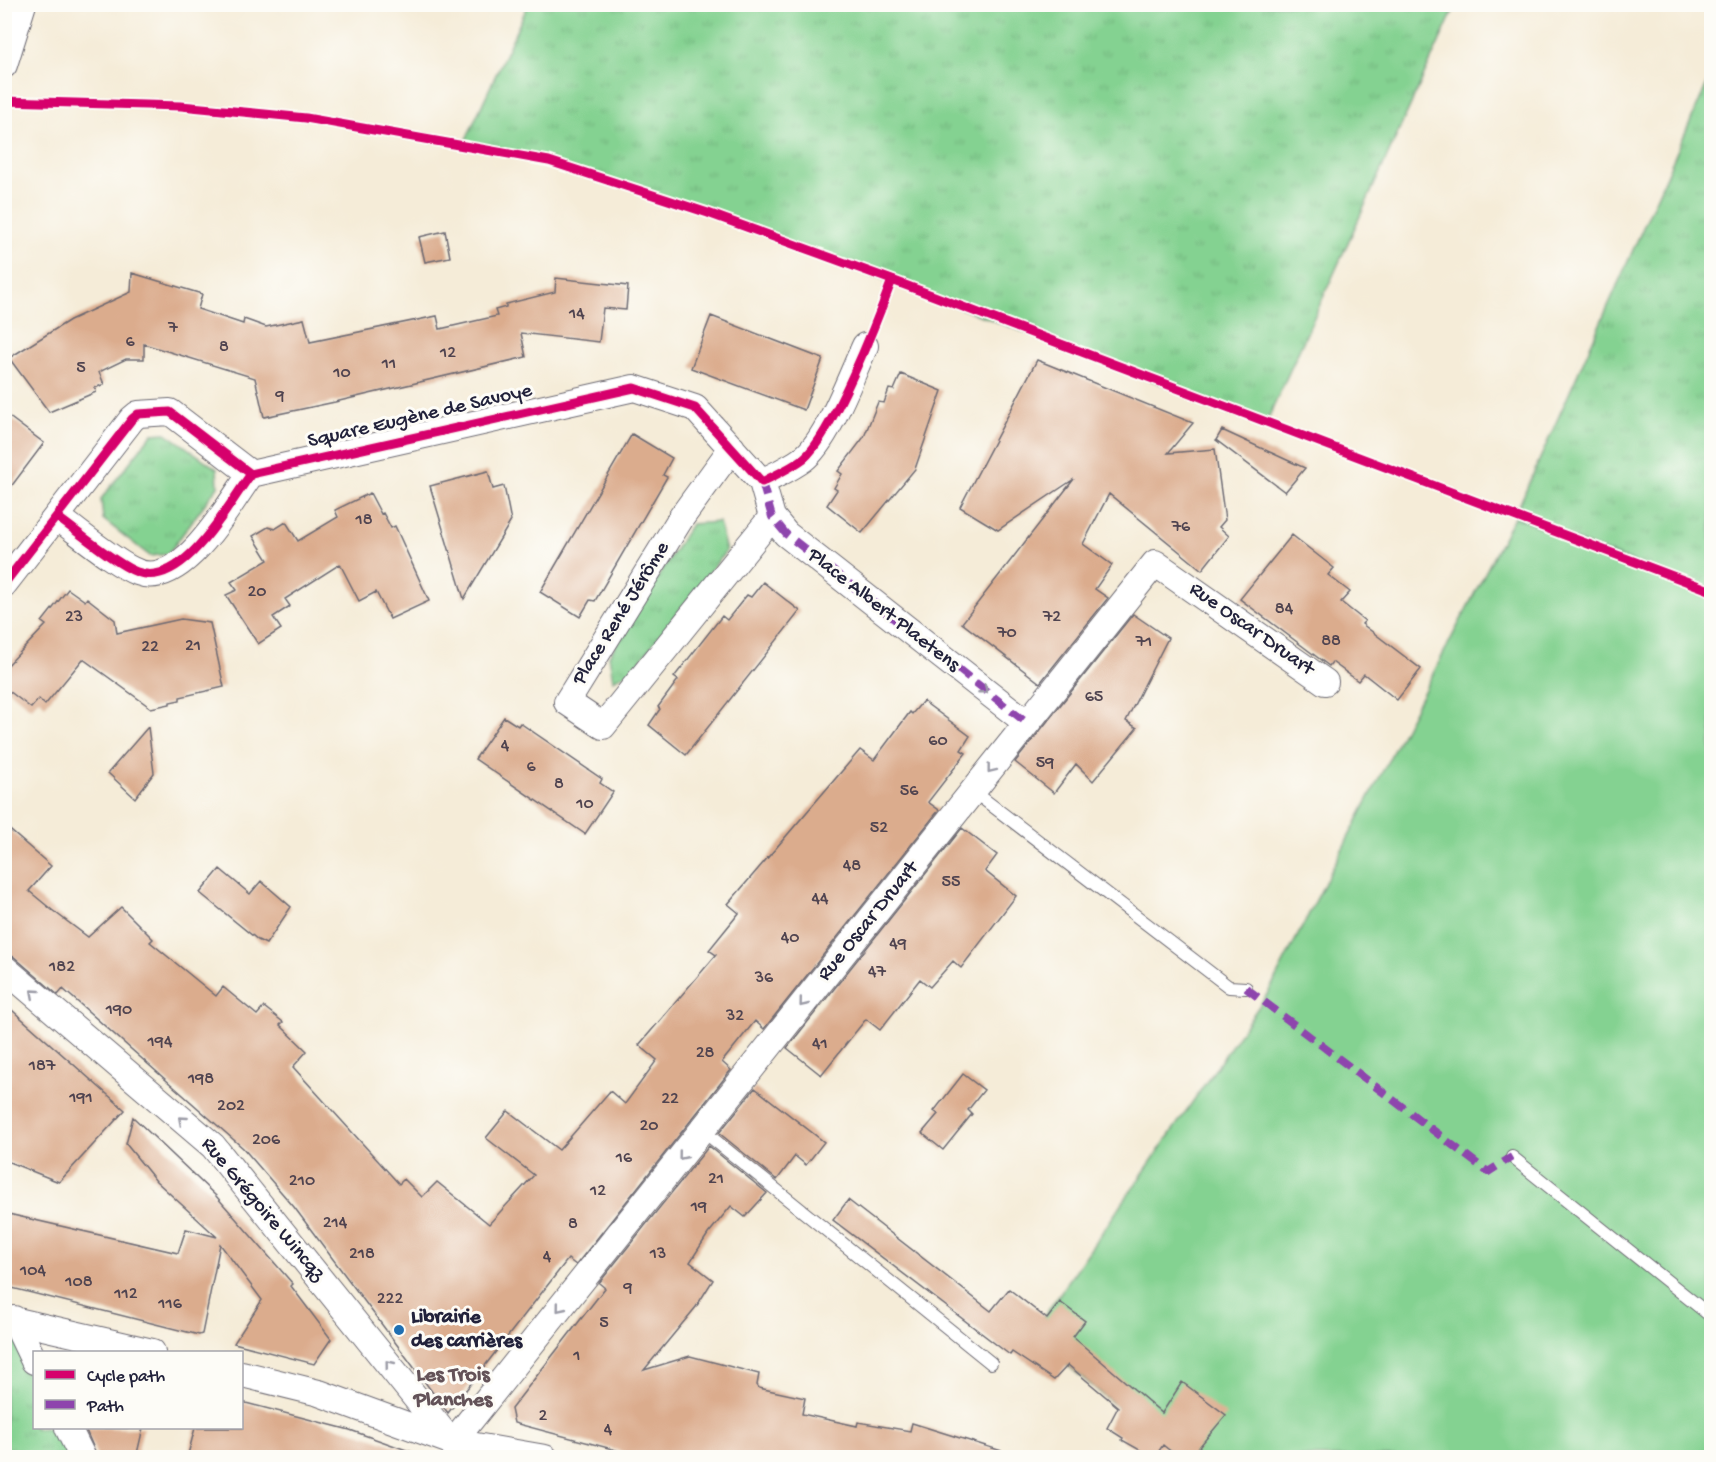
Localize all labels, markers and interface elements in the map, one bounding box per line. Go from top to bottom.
house number: 14 [568,304,585,325]
house number: 7 [167,318,178,339]
house number: 6 [125,332,135,353]
house number: 8 [219,337,229,358]
house number: 12 [439,343,456,364]
house number: 11 [381,354,396,375]
house number: 5 [76,358,86,379]
house number: 10 [332,363,351,384]
street label: Square Eugène de Savoye [305,379,536,455]
house number: 9 [274,386,285,407]
house number: 18 [354,510,373,531]
house number: 76 [1171,517,1191,538]
street label: Place René Jérôme [567,537,677,691]
street label: Place Albert Plaetens [801,543,965,679]
street label: Rue Oscar Druart [1184,578,1320,684]
house number: 20 [247,582,267,603]
house number: 84 [1275,599,1294,620]
house number: 23 [65,607,83,628]
house number: 72 [1042,607,1061,628]
house number: 70 [996,623,1017,644]
house number: 88 [1321,631,1341,652]
house number: 71 [1135,632,1152,653]
house number: 21 [185,636,201,657]
house number: 22 [141,637,159,658]
one-way arrow [977,683,988,694]
house number: 65 [1085,687,1103,708]
house number: 60 [928,731,948,752]
house number: 4 [501,736,510,757]
house number: 59 [1036,753,1054,774]
house number: 6 [526,757,536,778]
one-way arrow [987,762,998,773]
house number: 8 [554,774,564,795]
house number: 56 [900,781,919,802]
house number: 10 [575,794,594,815]
house number: 52 [870,818,888,839]
street label: Rue Oscar Druart [813,855,926,987]
house number: 48 [843,856,861,877]
house number: 55 [942,872,960,893]
house number: 44 [811,889,829,910]
house number: 40 [781,928,799,949]
house number: 49 [889,934,907,955]
house number: 182 [48,957,75,978]
house number: 47 [868,962,887,983]
house number: 36 [754,968,774,989]
one-way arrow [30,989,41,1000]
one-way arrow [800,997,811,1008]
house number: 190 [105,1000,132,1021]
house number: 32 [725,1006,744,1027]
house number: 194 [147,1032,173,1053]
house number: 41 [812,1034,828,1055]
house number: 28 [696,1043,714,1064]
house number: 187 [28,1056,56,1077]
house number: 198 [187,1069,214,1090]
house number: 191 [68,1088,93,1109]
house number: 22 [661,1089,679,1110]
house number: 202 [217,1096,245,1117]
one-way arrow [178,1116,189,1127]
house number: 20 [639,1116,659,1137]
house number: 206 [252,1130,281,1151]
street label: Rue Grégoire Wincqz [195,1133,330,1288]
house number: 16 [615,1148,633,1169]
one-way arrow [678,1149,689,1160]
house number: 21 [708,1169,724,1190]
house number: 210 [289,1171,315,1192]
house number: 12 [589,1181,606,1202]
house number: 19 [690,1197,707,1218]
house number: 214 [323,1213,348,1234]
house number: 8 [568,1214,578,1235]
house number: 218 [349,1244,375,1265]
house number: 13 [649,1244,666,1265]
house number: 4 [543,1247,552,1268]
house number: 104 [19,1261,46,1282]
house number: 108 [64,1272,93,1293]
house number: 9 [622,1278,633,1299]
house number: 112 [113,1284,138,1305]
house number: 222 [377,1289,403,1310]
house number: 116 [157,1294,183,1315]
one-way arrow [556,1301,567,1312]
place label: Librairie des carrières [411,1306,523,1355]
house number: 5 [599,1313,609,1334]
marker: Librairie des carrières [392,1323,406,1337]
house number: 1 [572,1346,581,1367]
legend [33,1351,243,1429]
one-way arrow [386,1360,397,1371]
district label: Les Trois Planches [413,1363,494,1414]
text: Cycle path [87,1367,165,1388]
text: Path [86,1397,124,1418]
house number: 2 [539,1406,548,1427]
house number: 4 [604,1420,613,1441]

